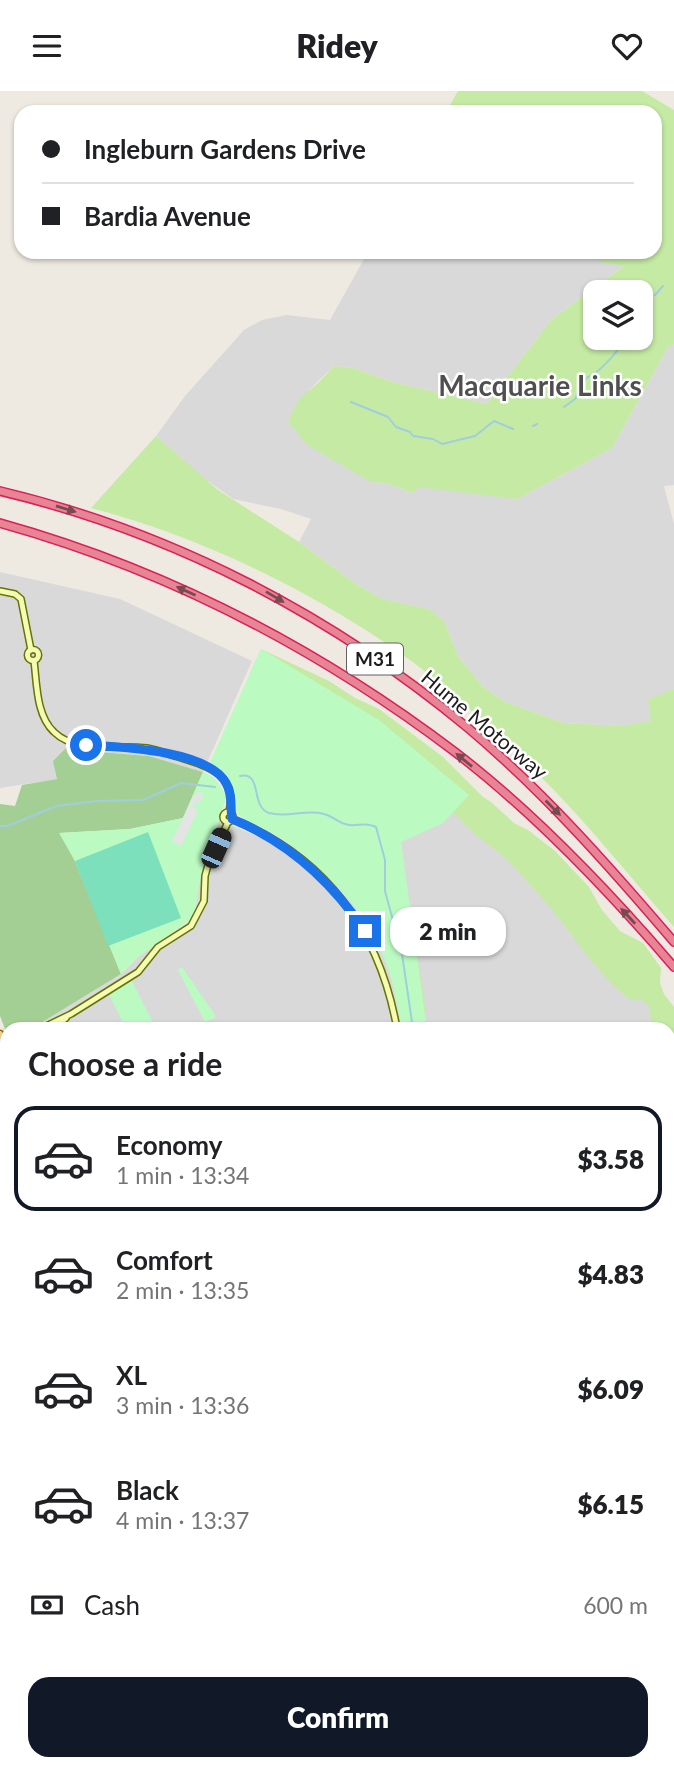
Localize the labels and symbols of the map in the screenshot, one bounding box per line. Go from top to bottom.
district label: Macquarie Links [438,368,642,402]
one-way arrow [56,504,77,514]
one-way arrow [176,585,197,596]
one-way arrow [266,590,285,603]
road number: M31 [347,643,403,674]
street label: Hume Motorway [417,664,553,784]
route start [70,729,102,761]
one-way arrow [455,752,473,767]
one-way arrow [544,799,560,816]
car [198,825,235,871]
callout: 2 min [390,907,505,955]
one-way arrow [620,908,637,925]
route end [349,915,381,947]

